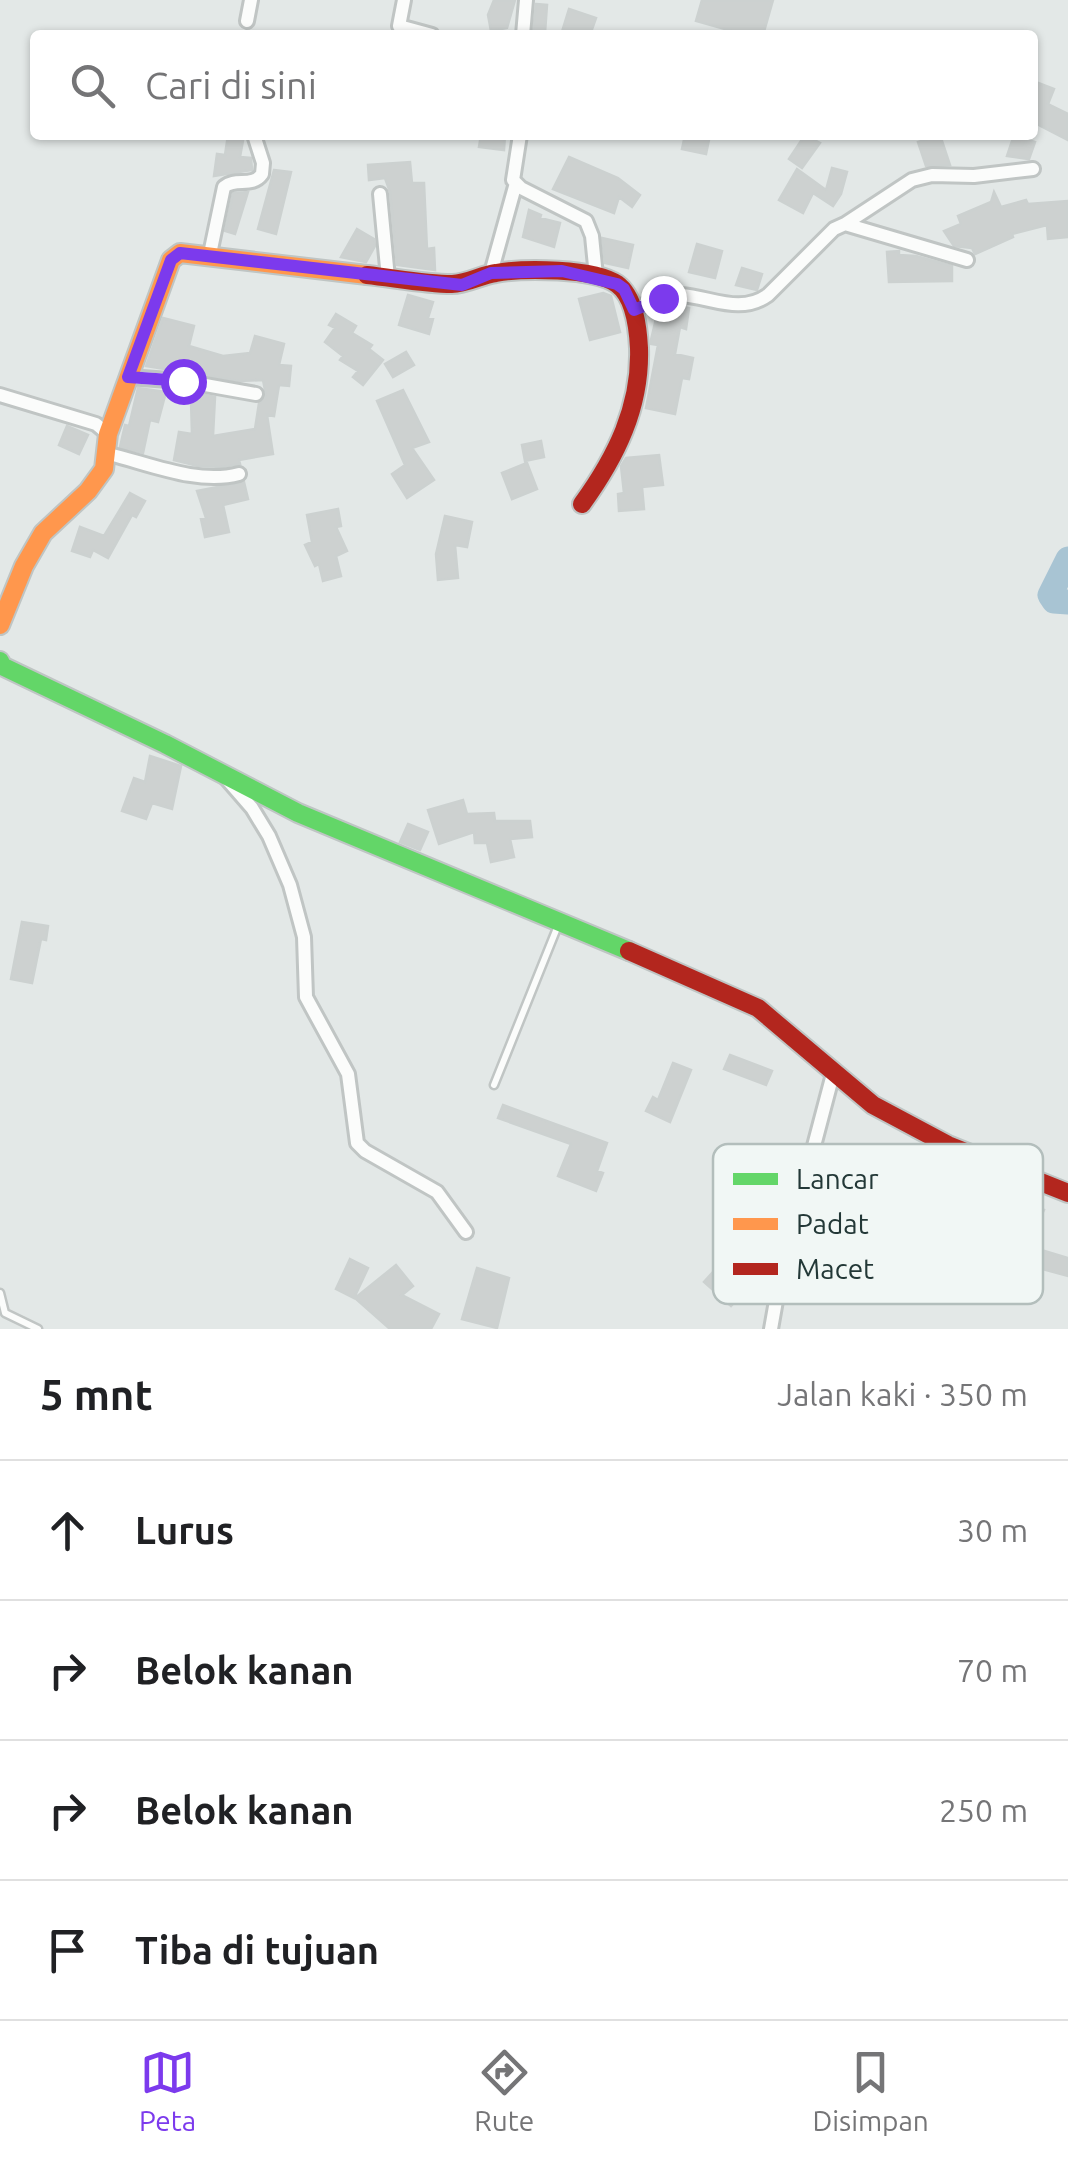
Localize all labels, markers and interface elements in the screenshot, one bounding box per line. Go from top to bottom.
search box [30,30,1038,140]
icon: search [65,58,120,113]
text: Cari di sini [145,64,317,106]
route end [641,276,687,322]
route start [161,359,207,405]
legend [713,1144,1043,1304]
text: Lancar [796,1163,879,1194]
text: Padat [796,1208,869,1239]
text: Macet [796,1253,874,1284]
text: 5 mnt [40,1371,153,1418]
text: Jalan kaki · 350 m [777,1376,1028,1412]
icon: ahead [40,1503,95,1558]
text: Lurus [135,1509,234,1551]
text: 30 m [957,1512,1028,1548]
icon: right [40,1643,95,1698]
text: Belok kanan [135,1649,354,1691]
text: 70 m [957,1652,1028,1688]
icon: right [40,1783,95,1838]
text: Belok kanan [135,1789,354,1831]
text: 250 m [939,1792,1028,1828]
icon: arrive [40,1923,95,1978]
text: Tiba di tujuan [135,1929,379,1971]
tab: Peta [139,2045,196,2136]
tab: Rute [474,2045,534,2136]
tab: Disimpan [812,2045,929,2136]

